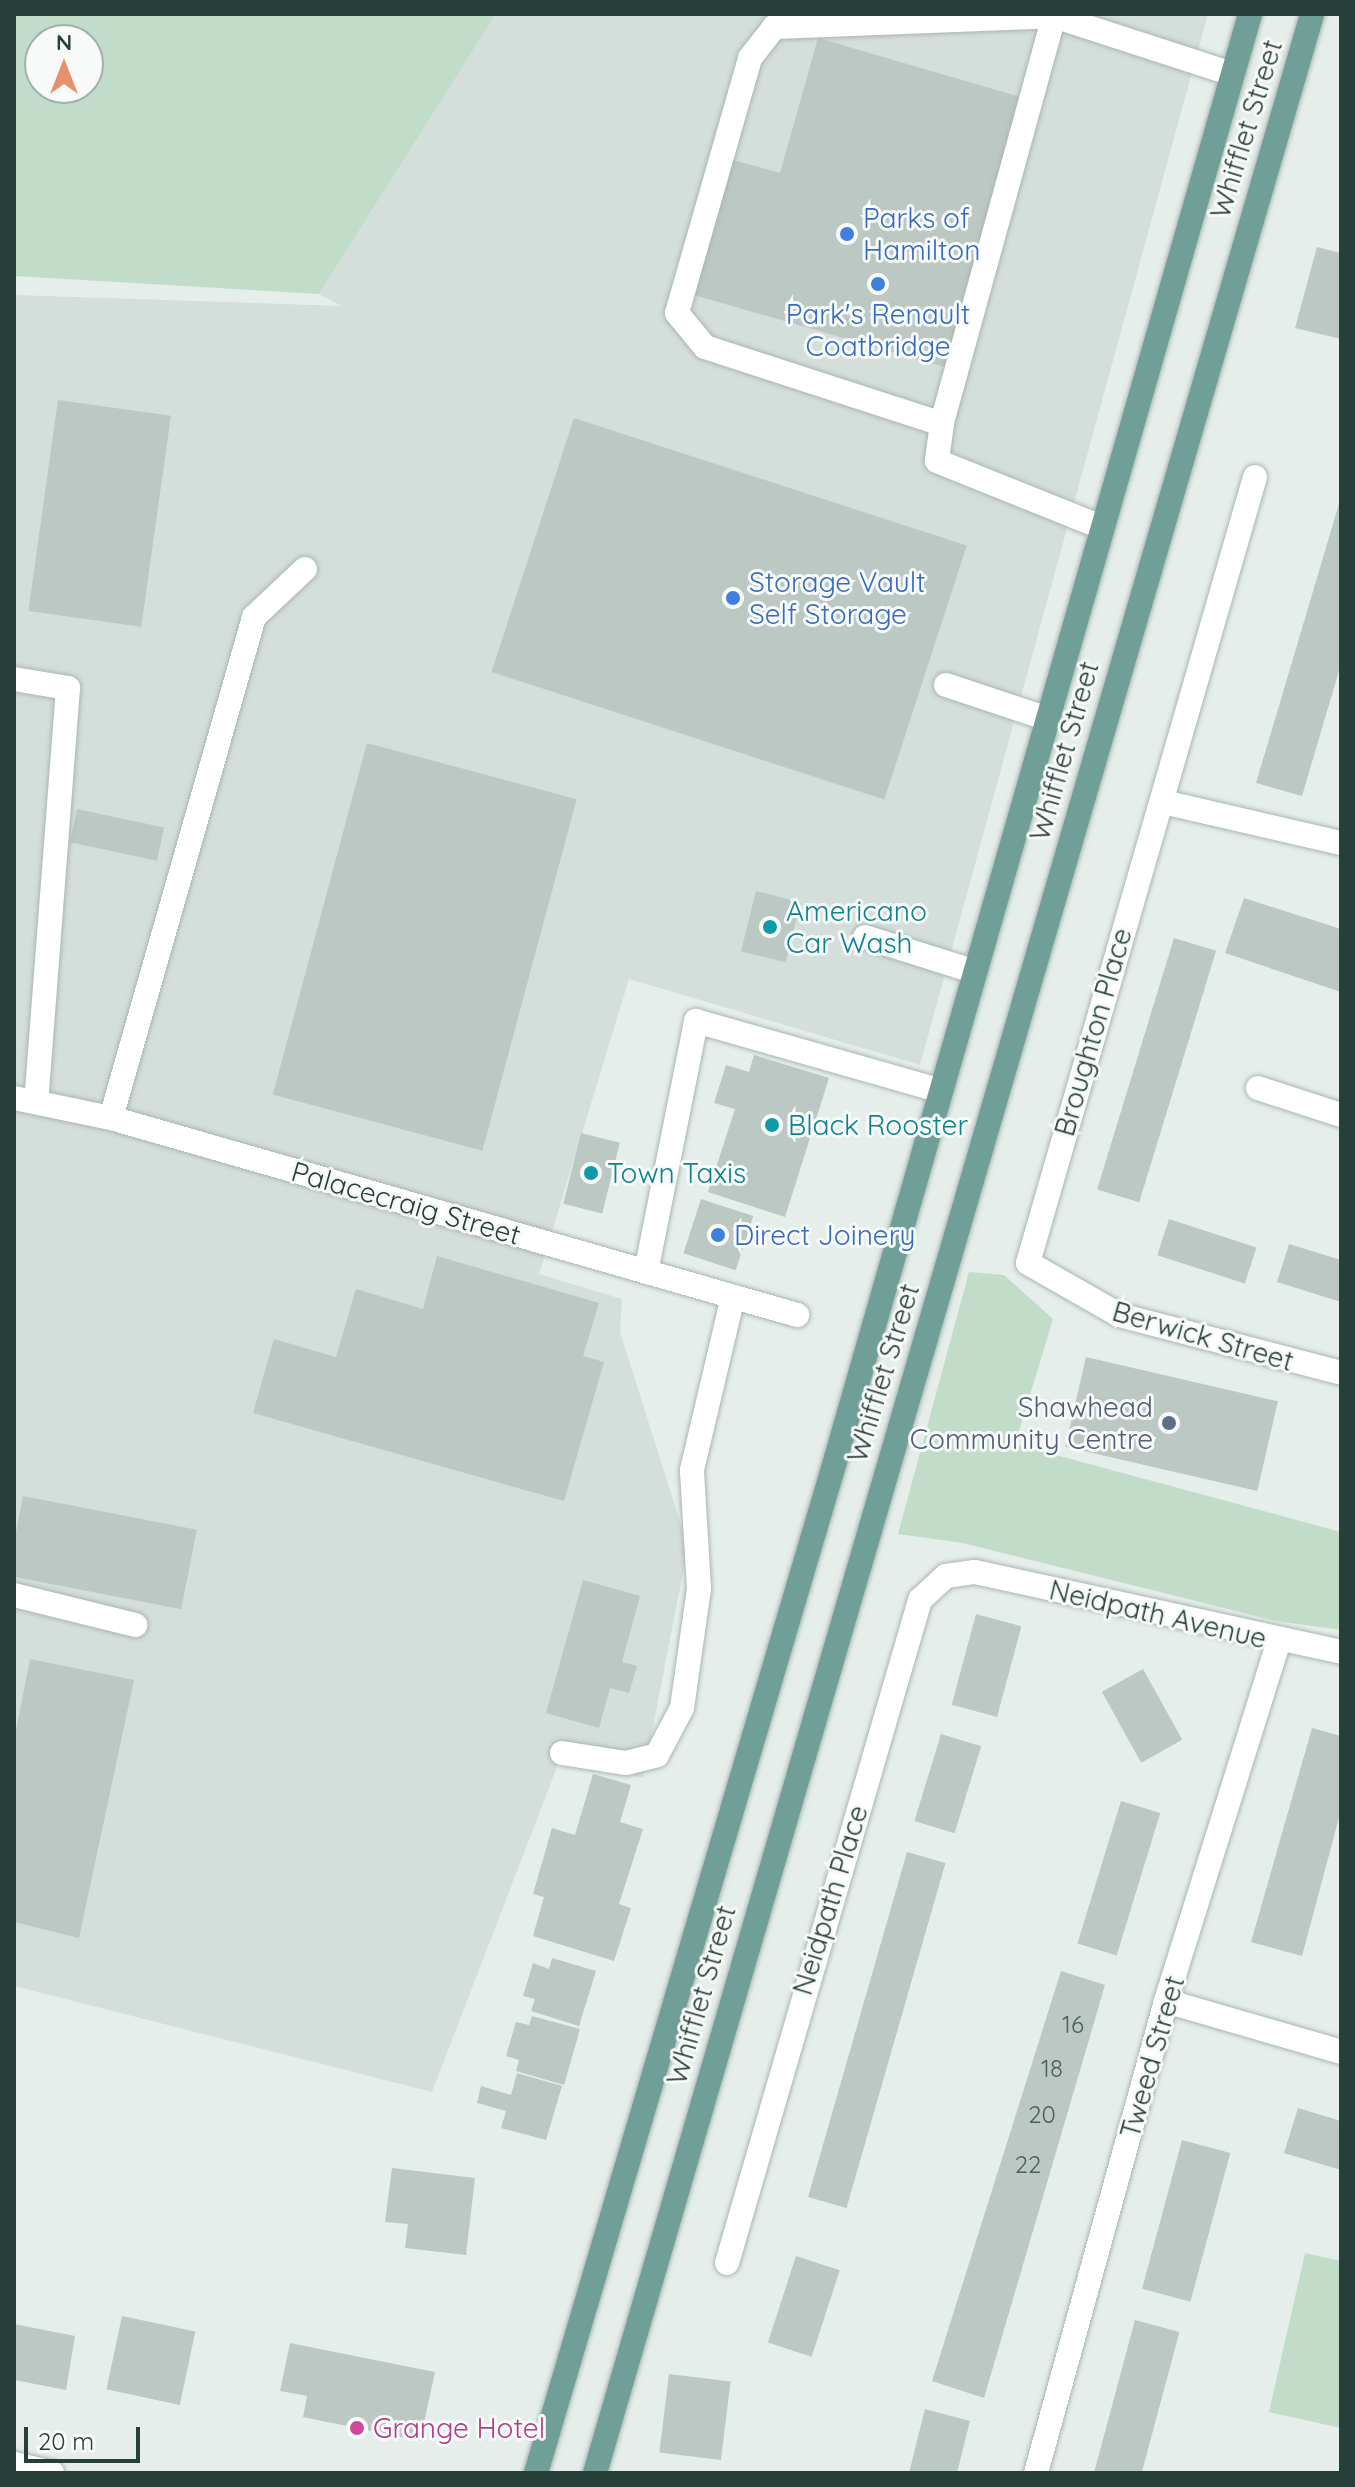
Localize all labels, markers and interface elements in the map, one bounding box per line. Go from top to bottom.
north arrow [24,24,104,104]
text: N [56,28,72,56]
street label: Whifflet Street [1203,36,1289,222]
place label: Parks of Hamilton [863,201,980,267]
marker: Parks of Hamilton [838,225,856,243]
marker: Park's Renault Coatbridge [869,275,887,293]
place label: Park's Renault Coatbridge [786,297,970,363]
place label: Storage Vault Self Storage [749,565,926,631]
marker: Storage Vault Self Storage [724,589,742,607]
street label: Whifflet Street [1022,657,1106,845]
place label: Americano Car Wash [786,894,927,960]
marker: Americano Car Wash [761,918,779,936]
street label: Broughton Place [1047,924,1139,1140]
place label: Black Rooster [788,1108,968,1142]
marker: Black Rooster [763,1116,781,1134]
street label: Palacecraig Street [288,1154,524,1252]
place label: Town Taxis [607,1156,746,1190]
marker: Town Taxis [582,1164,600,1182]
place label: Direct Joinery [734,1218,915,1252]
marker: Direct Joinery [709,1226,727,1244]
street label: Whifflet Street [840,1280,926,1466]
street label: Berwick Street [1109,1294,1297,1378]
place label: Shawhead Community Centre [910,1390,1153,1456]
marker: Shawhead Community Centre [1160,1414,1178,1432]
street label: Neidpath Avenue [1046,1573,1270,1655]
street label: Neidpath Place [785,1801,875,1999]
street label: Whifflet Street [659,1901,743,2089]
street label: Tweed Street [1113,1972,1191,2142]
house number: 16 [1062,2011,1084,2039]
house number: 18 [1041,2055,1063,2083]
house number: 20 [1028,2101,1056,2129]
house number: 22 [1015,2151,1041,2179]
scale bar [28,2411,144,2461]
place label: Grange Hotel [373,2411,545,2445]
marker: Grange Hotel [348,2419,366,2437]
text: 20 m [38,2426,94,2456]

